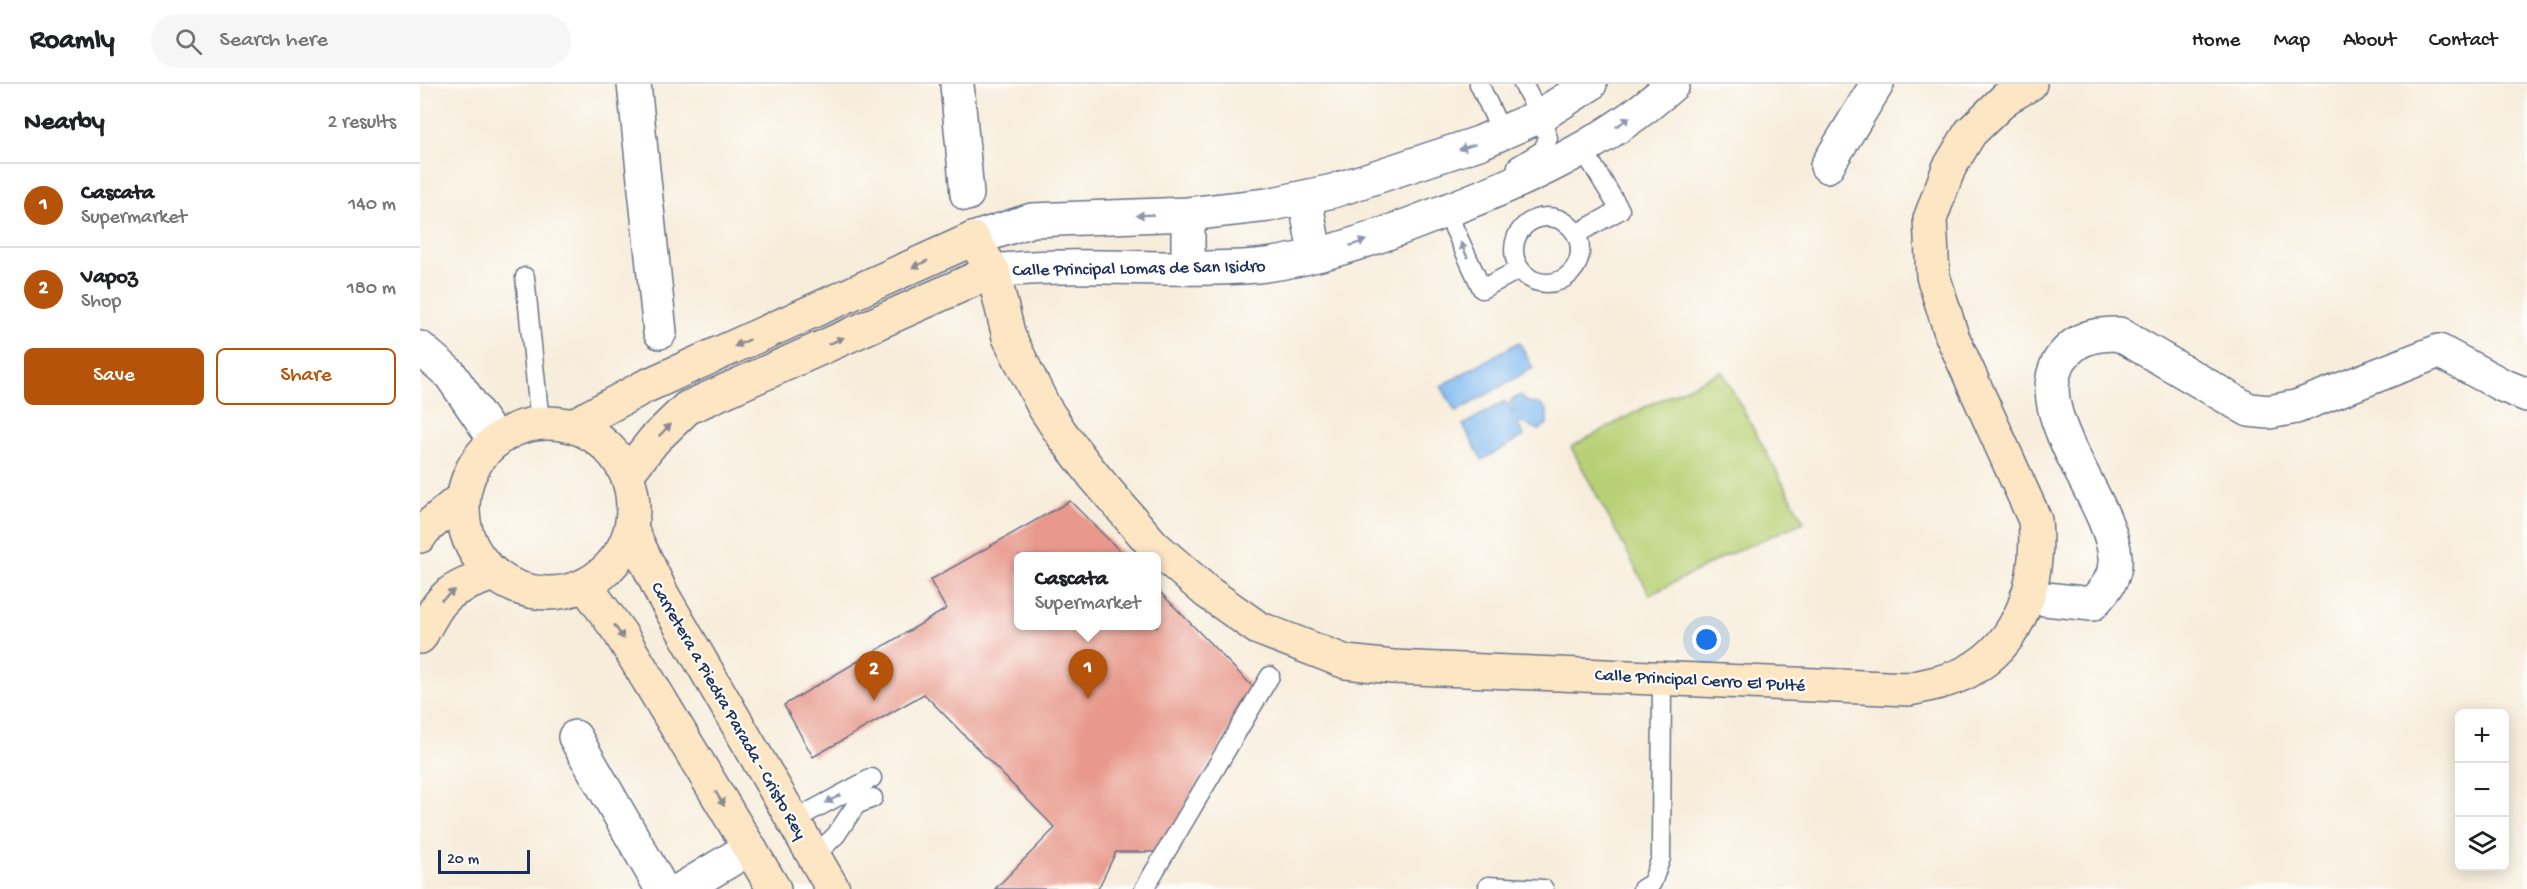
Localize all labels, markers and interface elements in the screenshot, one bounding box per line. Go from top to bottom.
search box [151,14,571,68]
text: Roamly [30,25,115,58]
icon: search [172,25,205,58]
text: Search here [220,28,328,54]
text: Home [2192,29,2240,54]
text: Map [2273,29,2310,54]
text: About [2343,29,2396,54]
text: Contact [2429,29,2497,54]
text: Nearby [24,108,105,139]
text: 2 results [327,112,396,135]
one-way arrow [1614,116,1630,128]
one-way arrow [1458,142,1476,152]
text: Cascata [81,181,154,207]
text: 1 [39,194,48,217]
text: 140 m [348,194,396,217]
text: Supermarket [81,207,187,230]
one-way arrow [1136,211,1155,220]
one-way arrow [1349,238,1367,247]
one-way arrow [1460,242,1469,259]
street label: Calle Principal Lomas de San Isidro [1012,257,1266,282]
one-way arrow [911,259,929,269]
text: Vapoz [81,265,137,291]
text: 2 [39,278,48,301]
text: 180 m [347,278,396,301]
text: Shop [81,291,121,314]
one-way arrow [828,337,845,346]
one-way arrow [733,339,751,348]
button: Save [24,348,204,405]
button: Share [216,348,396,405]
one-way arrow [657,423,671,437]
popup [1014,552,1161,630]
text: Cascata [1035,567,1108,593]
street label: Carretera a Piedra Parada - Cristo Rey [645,579,810,844]
one-way arrow [439,589,455,601]
text: Supermarket [1035,593,1140,616]
one-way arrow [613,624,625,640]
your location [1692,625,1721,654]
pin: 1 [1068,650,1108,699]
pin: 2 [854,652,894,701]
street label: Calle Principal Cerro El Pulté [1594,665,1806,698]
map controls [2455,709,2509,871]
button: + [2455,709,2509,763]
button: − [2455,763,2509,817]
one-way arrow [715,791,726,807]
one-way arrow [824,794,841,804]
button: layers [2455,817,2509,871]
scale bar [438,847,530,874]
text: 20 m [447,851,479,870]

